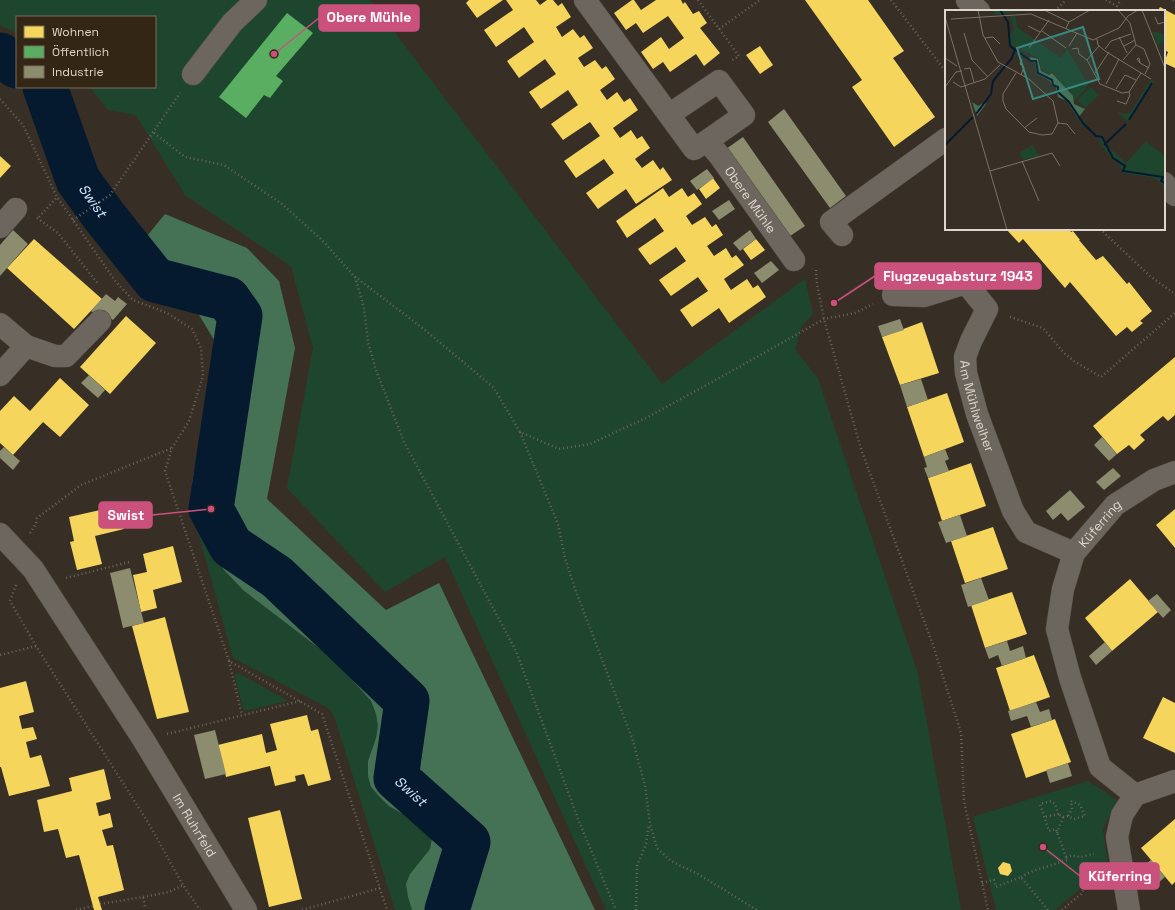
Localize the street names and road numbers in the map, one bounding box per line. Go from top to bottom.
street label: Obere Mühle [721,163,780,237]
street label: Am Mühlweiher [956,360,998,454]
street label: Küferring [1075,495,1124,551]
street label: Im Ruhrfeld [169,790,220,860]

